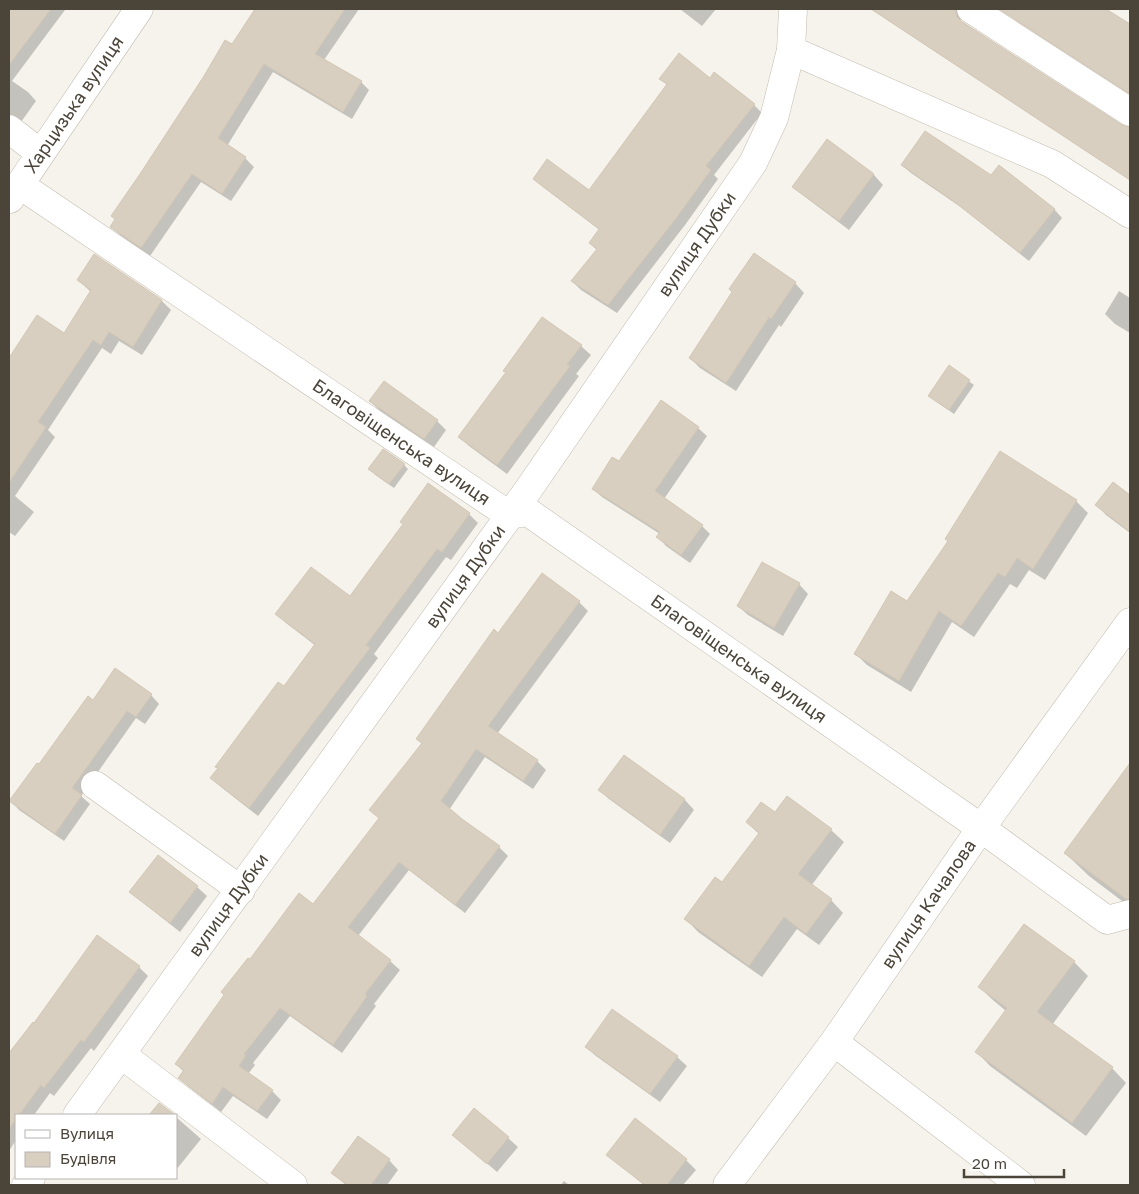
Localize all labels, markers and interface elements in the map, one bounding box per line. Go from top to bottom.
street label: Харцизька вулиця [19,31,128,177]
street label: вулиця Дубки [653,187,740,300]
street label: Благовіщенська вулиця [309,374,495,509]
street label: вулиця Дубки [420,520,509,632]
street label: Благовіщенська вулиця [647,589,832,727]
street label: вулиця Качалова [876,835,980,972]
street label: вулиця Дубки [183,848,272,960]
legend [15,1114,178,1179]
text: Вулиця [60,1124,114,1142]
scale bar [964,1146,1064,1178]
text: Будівля [60,1149,116,1167]
text: 20 m [972,1154,1007,1172]

